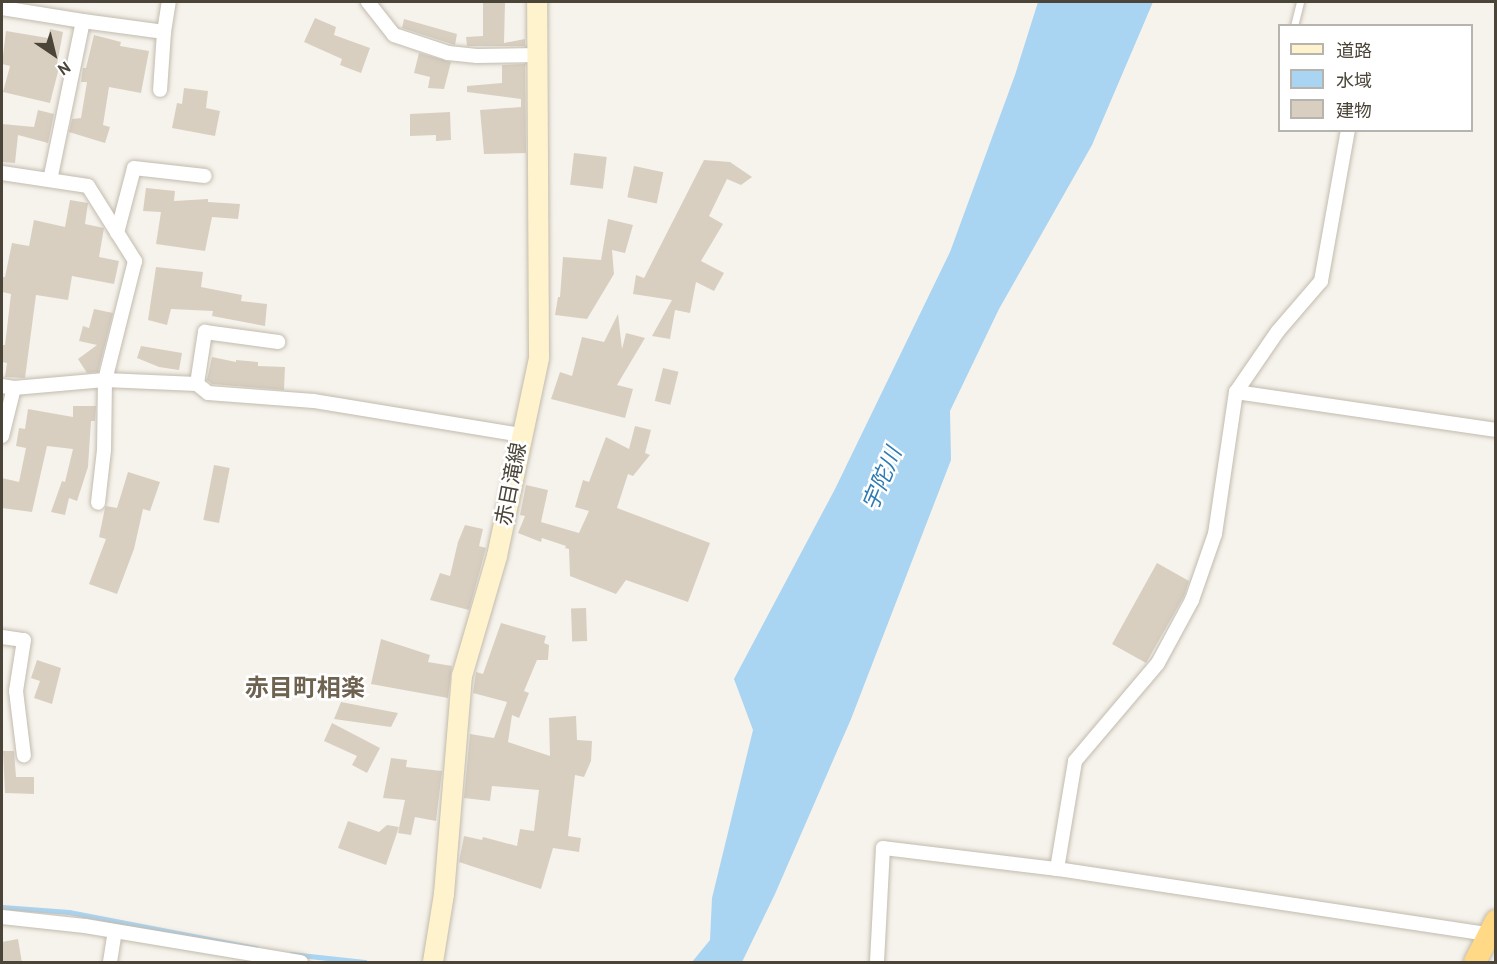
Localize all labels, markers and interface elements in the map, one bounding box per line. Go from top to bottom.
north arrow [24,24,84,84]
legend [1278,24,1473,132]
text: 道路 [1336,39,1372,62]
text: N [54,58,74,80]
text: 水域 [1336,69,1372,92]
text: 建物 [1336,99,1372,122]
street label: 赤目滝線 [491,440,531,528]
water label: 宇陀川 [857,443,907,515]
district label: 赤目町相楽 [245,674,365,702]

